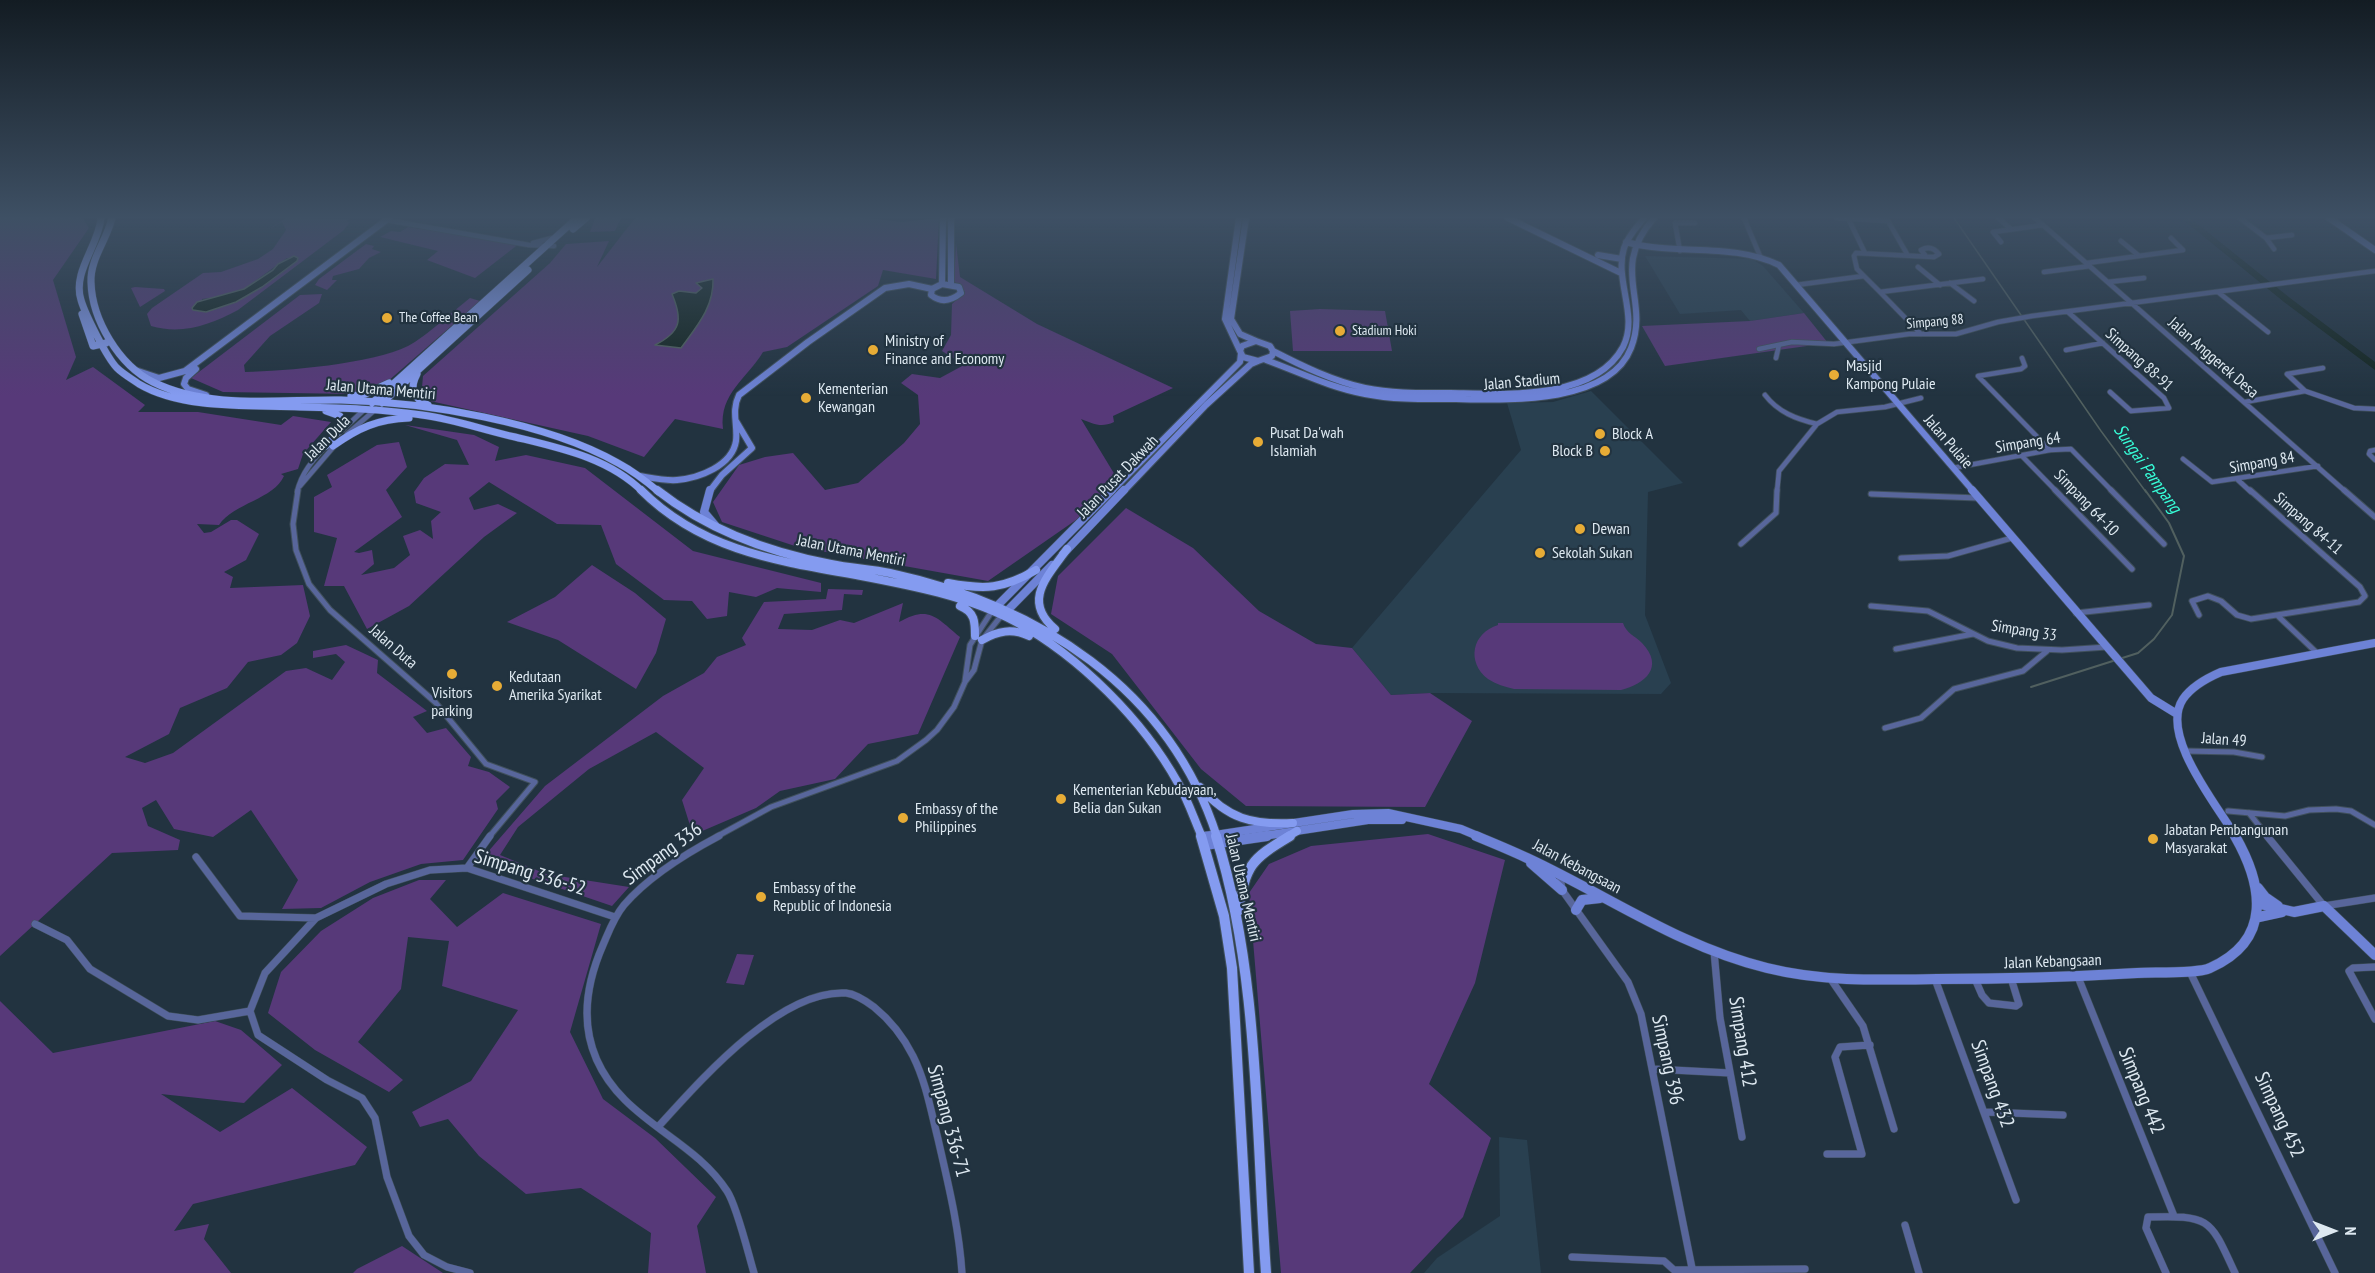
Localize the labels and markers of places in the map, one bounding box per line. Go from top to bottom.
place label: The Coffee Bean [399,310,478,326]
marker: The Coffee Bean [380,311,394,325]
place label: Stadium Hoki [1352,323,1417,339]
marker: Stadium Hoki [1333,324,1347,338]
place label: Ministry of Finance and Economy [885,331,1004,369]
marker: Ministry of Finance and Economy [866,343,880,357]
place label: Masjid Kampong Pulaie [1846,356,1936,394]
marker: Masjid Kampong Pulaie [1827,368,1841,382]
place label: Kementerian Kewangan [818,379,888,417]
marker: Kementerian Kewangan [799,391,813,405]
place label: Pusat Da'wah Islamiah [1270,423,1344,461]
place label: Block A [1612,424,1653,444]
marker: Block A [1593,427,1607,441]
marker: Pusat Da'wah Islamiah [1251,435,1265,449]
place label: Block B [1552,441,1593,461]
marker: Block B [1598,444,1612,458]
place label: Dewan [1592,519,1630,539]
marker: Dewan [1573,522,1587,536]
place label: Sekolah Sukan [1552,543,1632,563]
marker: Sekolah Sukan [1533,546,1547,560]
marker: Visitors parking [445,667,459,681]
place label: Kedutaan Amerika Syarikat [509,667,602,705]
marker: Kedutaan Amerika Syarikat [490,679,504,693]
place label: Visitors parking [431,683,473,721]
place label: Kementerian Kebudayaan, Belia dan Sukan [1073,780,1216,818]
marker: Kementerian Kebudayaan, Belia dan Sukan [1054,792,1068,806]
place label: Embassy of the Philippines [915,799,998,837]
marker: Embassy of the Philippines [896,811,910,825]
place label: Jabatan Pembangunan Masyarakat [2165,820,2288,858]
marker: Jabatan Pembangunan Masyarakat [2146,832,2160,846]
place label: Embassy of the Republic of Indonesia [773,878,892,916]
marker: Embassy of the Republic of Indonesia [754,890,768,904]

